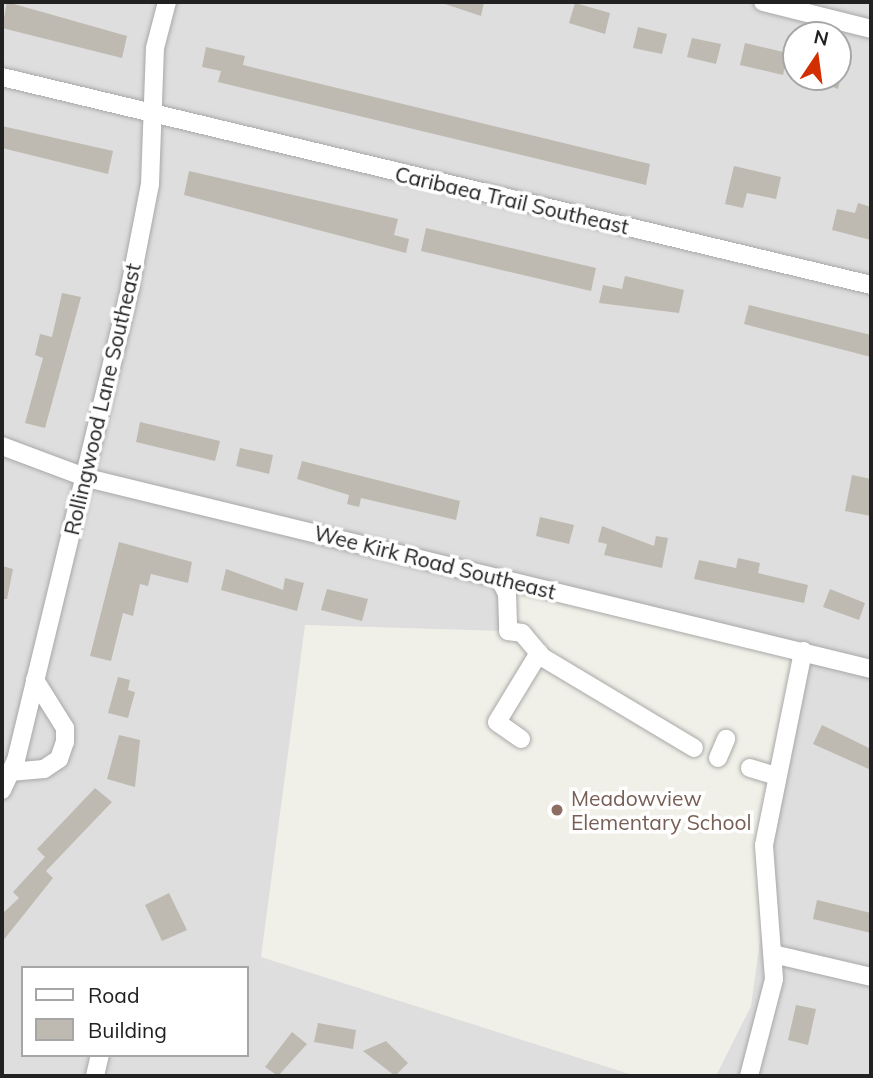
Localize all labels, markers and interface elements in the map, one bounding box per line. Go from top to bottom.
north arrow [782,21,852,91]
text: N [812,24,831,51]
street label: Caribaea Trail Southeast [393,161,631,239]
street label: Rollingwood Lane Southeast [58,261,146,537]
street label: Wee Kirk Road Southeast [312,520,558,604]
place label: Meadowview Elementary School [571,785,752,835]
marker: Meadowview Elementary School [549,802,565,818]
legend [21,966,248,1057]
text: Road [88,982,139,1008]
text: Building [88,1017,167,1043]

